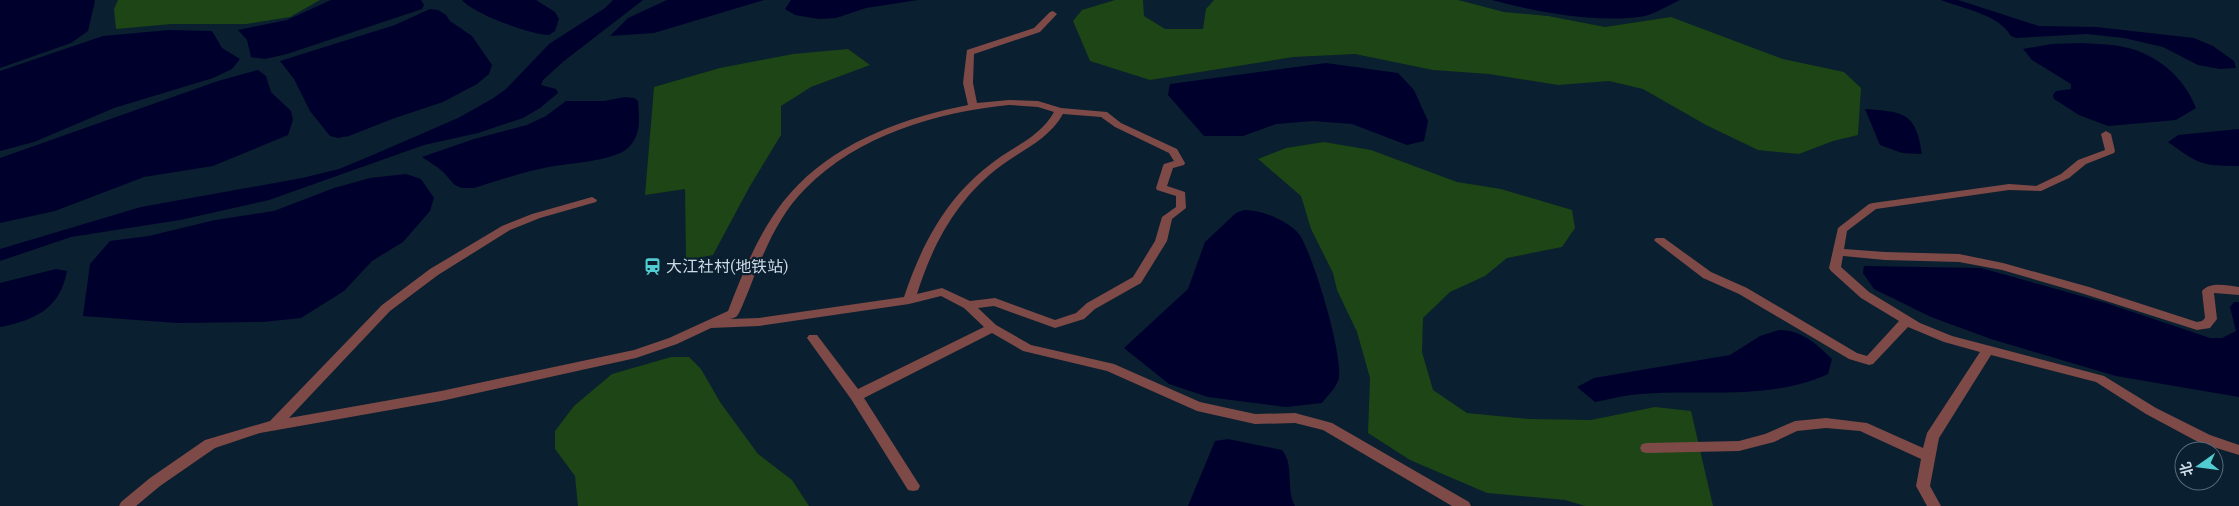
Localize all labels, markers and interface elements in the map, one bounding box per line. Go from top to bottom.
station icon: 大江社村(地铁站) [642,256,662,276]
place label: 大江社村(地铁站) [666,256,789,276]
north arrow [2174,441,2224,491]
text: 北 [2176,460,2197,478]

